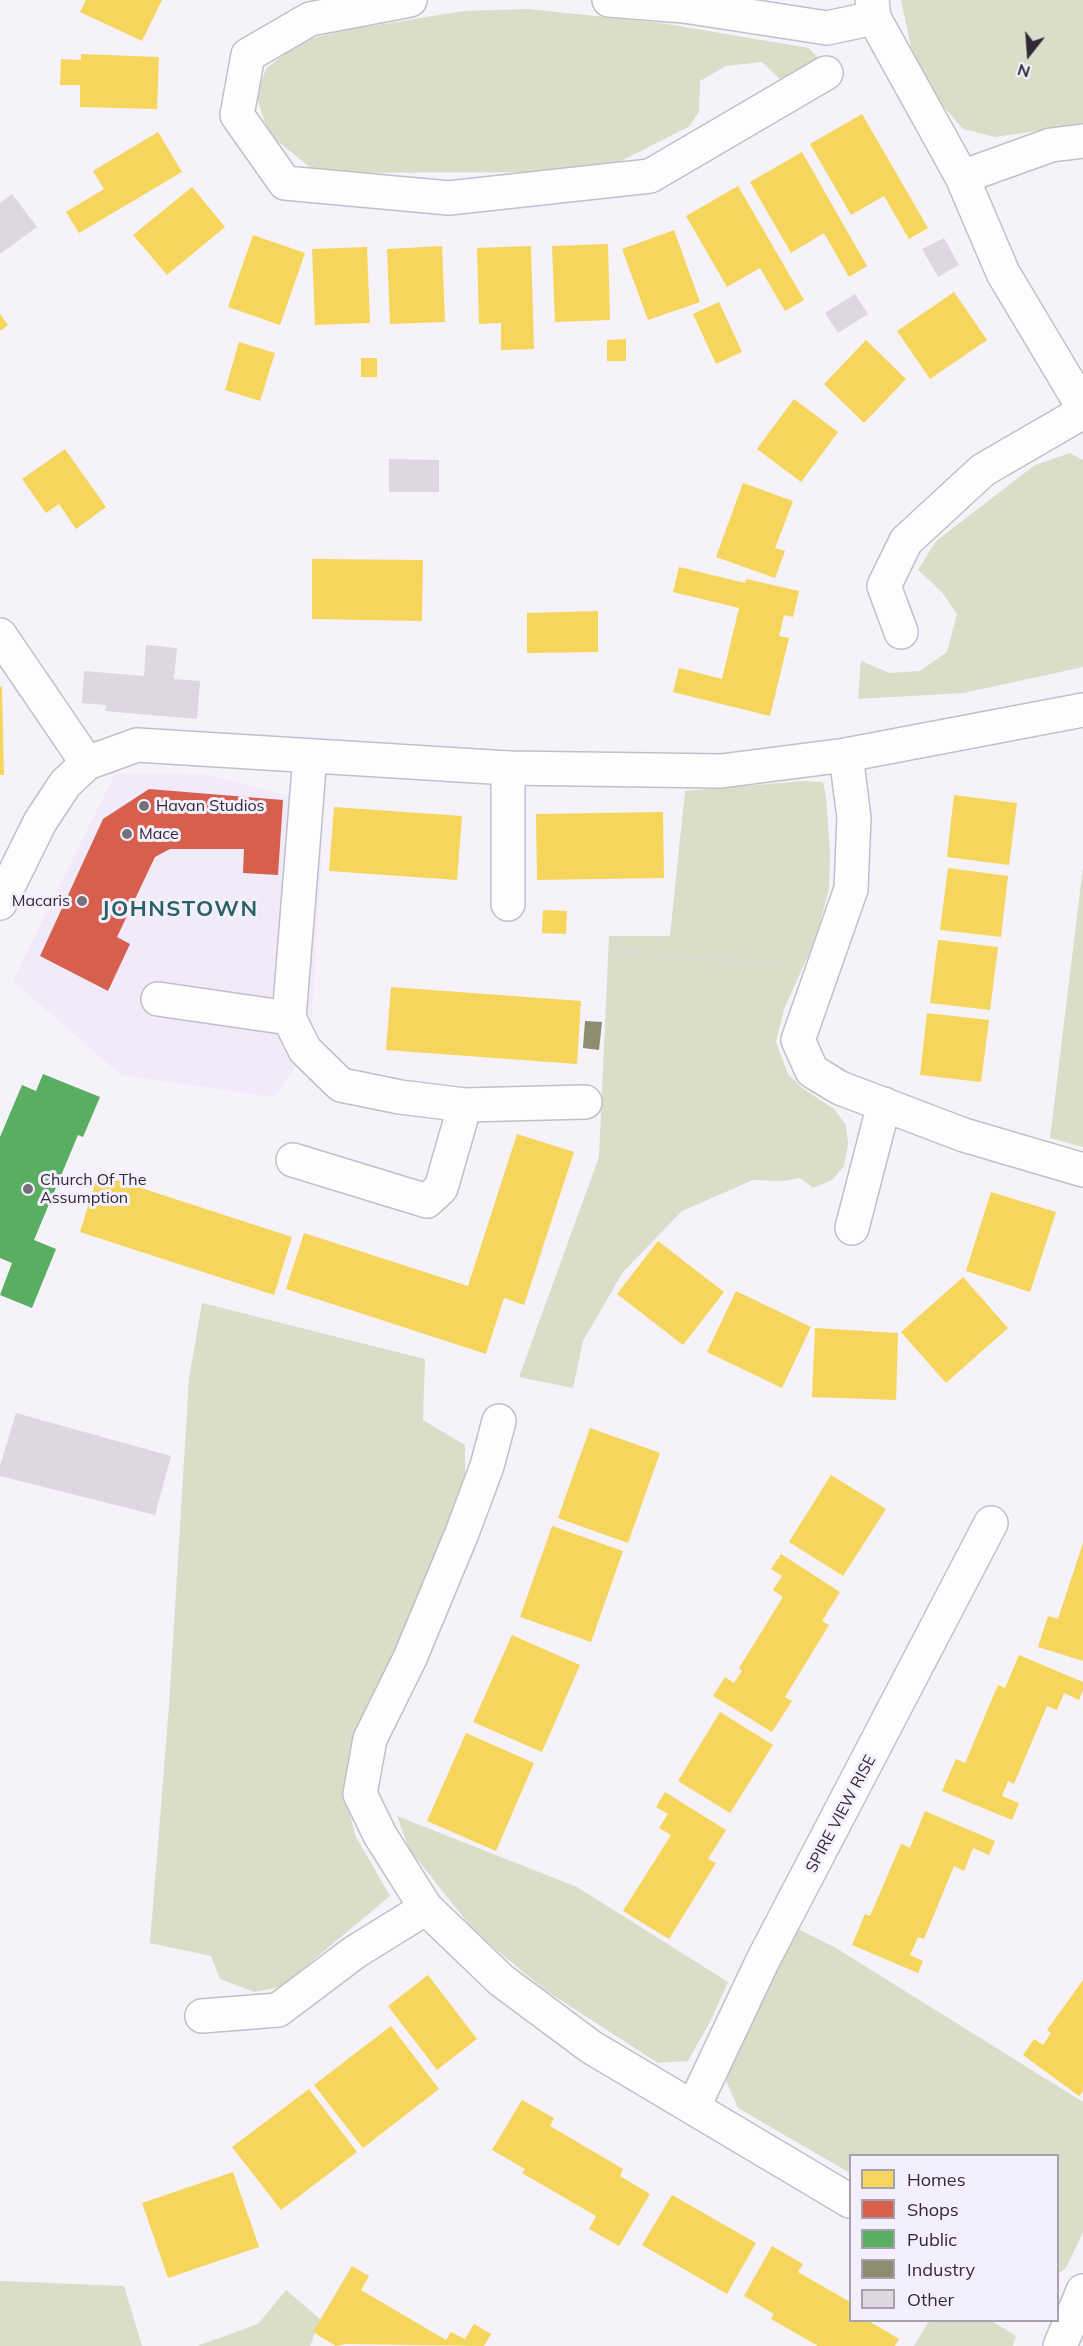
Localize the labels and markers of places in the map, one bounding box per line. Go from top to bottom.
place label: Havan Studios [156,796,265,816]
marker: Havan Studios [137,799,151,813]
place label: Mace [139,824,179,844]
marker: Mace [120,827,134,841]
place label: Macaris [12,891,70,911]
marker: Macaris [75,894,89,908]
place label: Church Of The Assumption [40,1170,146,1208]
marker: Church Of The Assumption [21,1182,35,1196]

